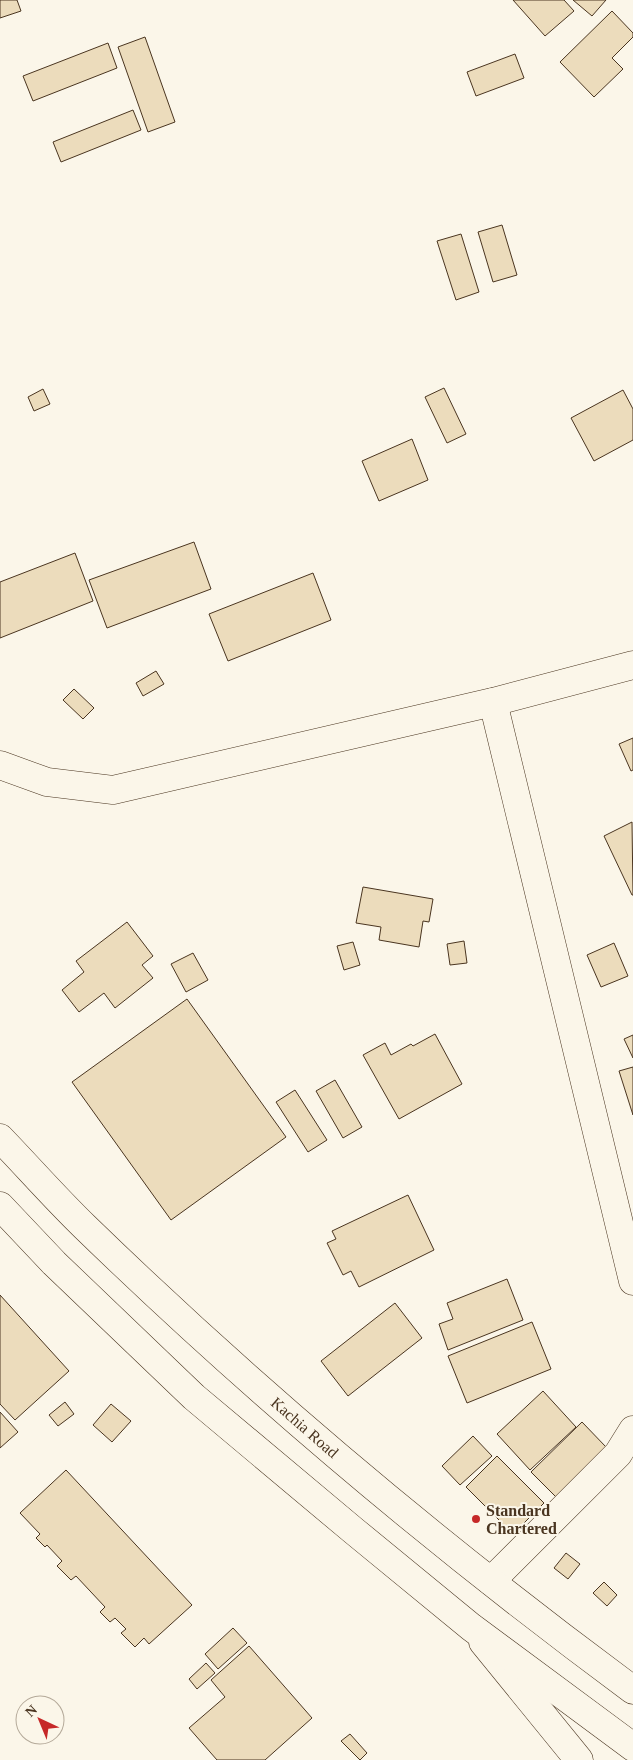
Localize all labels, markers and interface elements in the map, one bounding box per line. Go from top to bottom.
street label: Kachia Road [268,1394,342,1461]
place label: Standard Chartered [486,1502,557,1537]
marker: Standard Chartered [470,1513,482,1525]
north arrow [15,1695,65,1745]
text: N [22,1702,40,1720]

